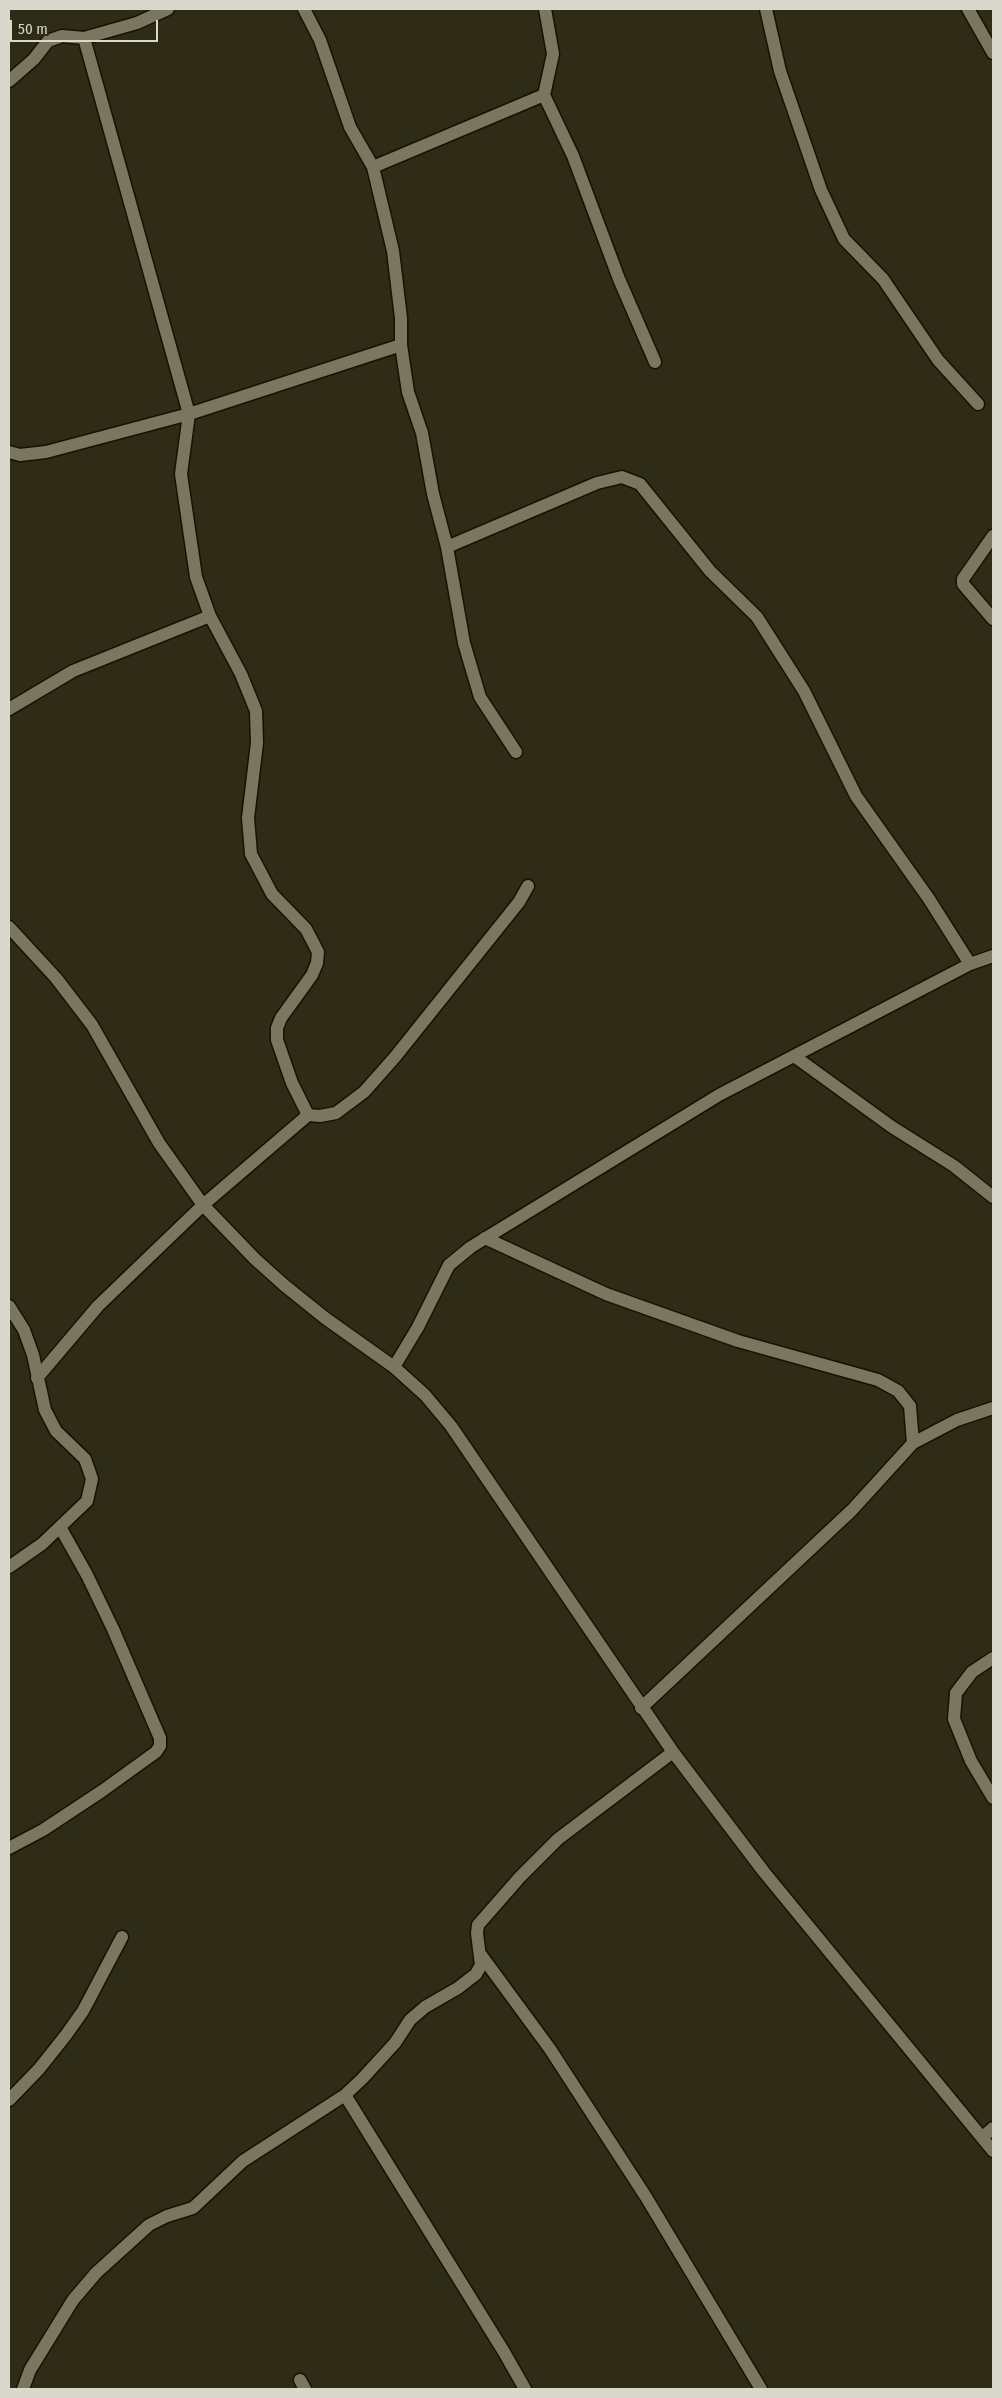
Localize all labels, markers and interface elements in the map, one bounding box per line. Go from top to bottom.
scale bar [12,10,160,42]
text: 50 m [18,20,48,38]

